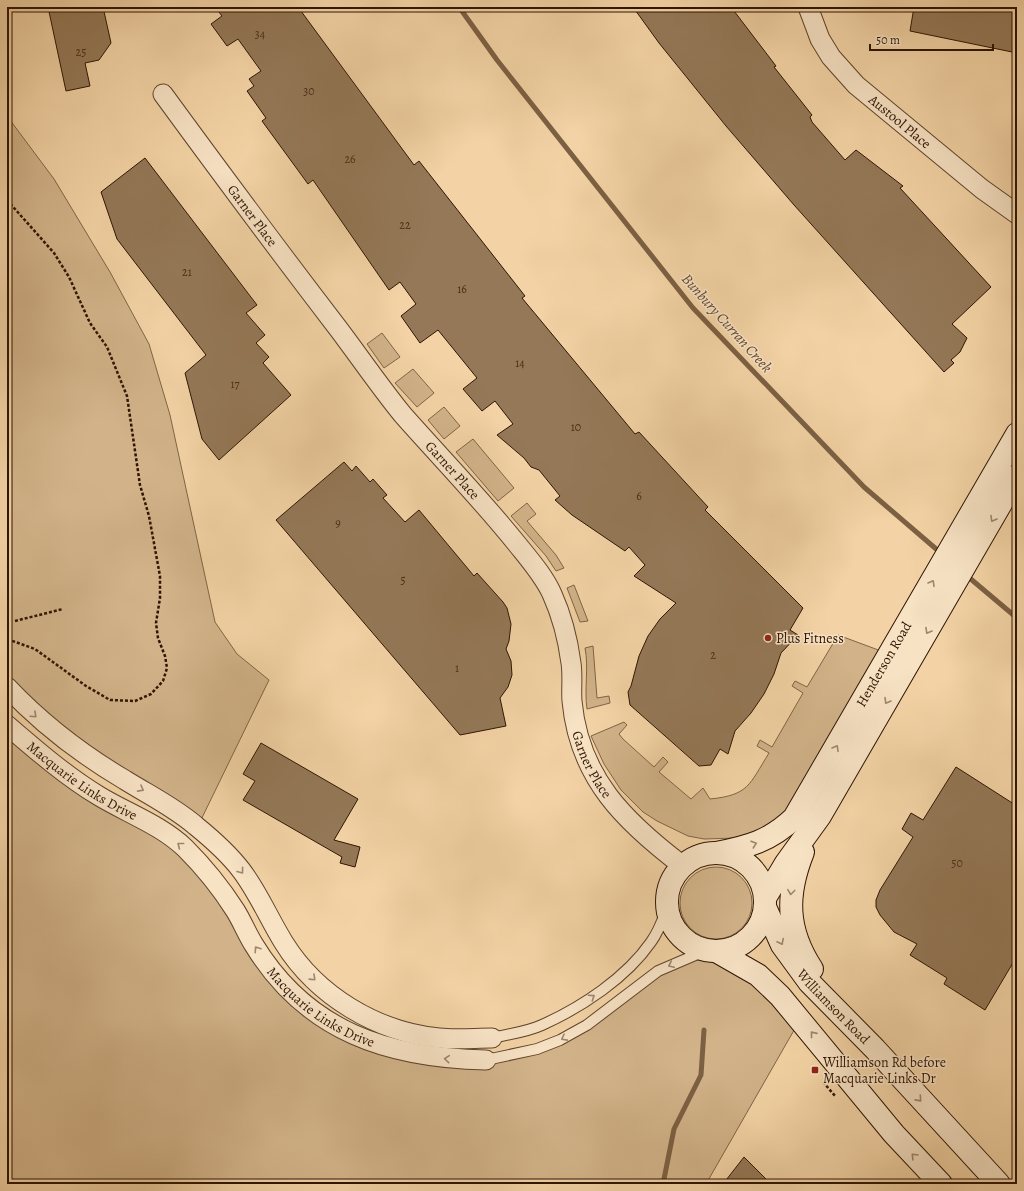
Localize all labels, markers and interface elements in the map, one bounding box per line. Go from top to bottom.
house number: 34 [255,26,266,42]
scale bar [870,26,993,52]
text: 50 m [876,32,900,48]
house number: 25 [76,44,86,60]
house number: 30 [303,83,315,99]
street label: Austool Place [864,89,935,153]
house number: 26 [344,151,356,167]
street label: Garner Place [223,181,282,250]
house number: 22 [399,217,411,233]
house number: 21 [182,264,192,280]
water label: Bunbury Curran Creek [677,269,777,377]
house number: 16 [457,281,467,297]
house number: 14 [515,355,525,371]
house number: 17 [230,376,241,392]
house number: 10 [571,419,581,435]
street label: Garner Place [421,437,484,503]
house number: 6 [636,488,642,504]
house number: 9 [335,515,341,531]
one-way arrow [990,515,997,522]
house number: 5 [400,572,406,588]
one-way arrow [928,580,935,587]
street label: Henderson Road [851,617,916,710]
one-way arrow [925,627,932,635]
place label: Plus Fitness [776,629,844,648]
marker: Plus Fitness [763,633,773,643]
house number: 2 [710,647,716,663]
house number: 1 [455,660,459,676]
one-way arrow [885,697,892,704]
one-way arrow [29,710,37,718]
street label: Garner Place [568,729,616,802]
street label: Macquarie Links Drive [23,737,141,824]
one-way arrow [831,745,838,752]
one-way arrow [136,785,144,792]
one-way arrow [750,840,757,849]
one-way arrow [178,843,185,850]
house number: 50 [951,855,963,871]
one-way arrow [236,866,243,873]
one-way arrow [787,889,796,895]
one-way arrow [776,938,784,945]
one-way arrow [254,946,262,953]
one-way arrow [668,960,675,968]
street label: Macquarie Links Drive [263,963,377,1051]
street label: Williamson Road [792,964,875,1048]
one-way arrow [308,973,316,981]
one-way arrow [588,994,595,1002]
one-way arrow [811,1032,818,1039]
one-way arrow [561,1033,568,1040]
place label: Williamson Rd before Macquarie Links Dr [822,1053,946,1088]
one-way arrow [444,1054,450,1063]
marker: Williamson Rd before Macquarie Links Dr [810,1065,820,1075]
one-way arrow [915,1094,922,1102]
one-way arrow [912,1153,919,1161]

